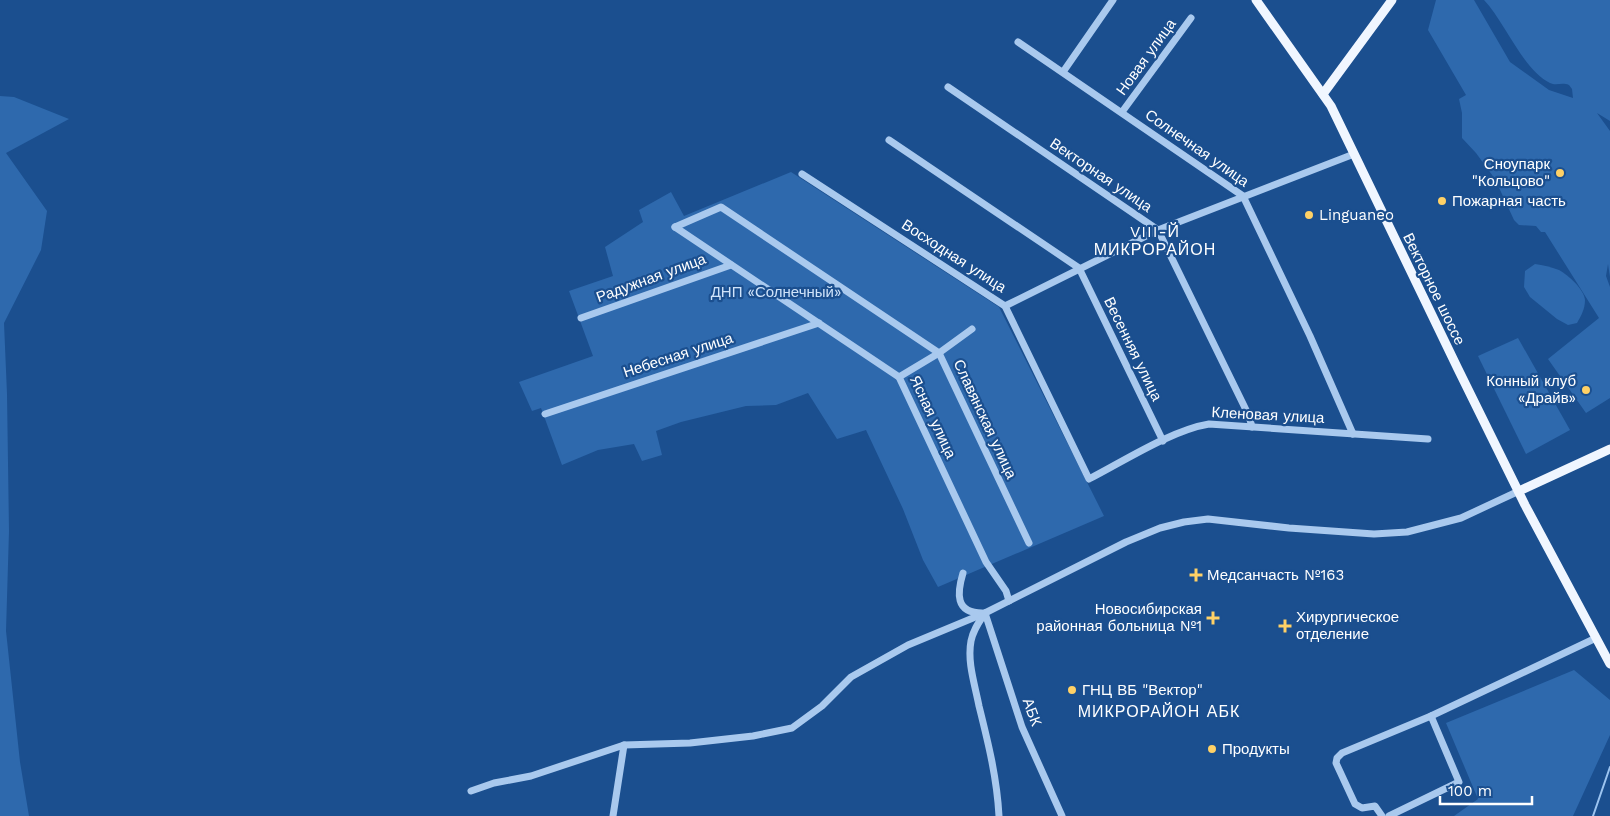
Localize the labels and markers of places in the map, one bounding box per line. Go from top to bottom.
place label: Сноупарк "Кольцово" [1472,155,1550,190]
marker: Сноупарк "Кольцово" [1554,167,1566,179]
place label: Пожарная часть [1452,192,1566,210]
marker: Пожарная часть [1436,195,1448,207]
place label: Linguaneo [1319,206,1394,224]
marker: Linguaneo [1303,209,1315,221]
place label: Конный клуб «Драйв» [1486,372,1576,407]
marker: Конный клуб «Драйв» [1580,384,1592,396]
place label: Медсанчасть №163 [1207,566,1344,584]
marker: Медсанчасть №163 [1189,568,1203,582]
place label: Новосибирская районная больница №1 [1036,600,1202,635]
place label: Хирургическое отделение [1296,608,1399,643]
marker: Новосибирская районная больница №1 [1206,611,1220,625]
marker: Хирургическое отделение [1278,619,1292,633]
place label: ГНЦ ВБ "Вектор" [1082,681,1203,699]
marker: ГНЦ ВБ "Вектор" [1066,684,1078,696]
place label: Продукты [1222,740,1290,758]
marker: Продукты [1206,743,1218,755]

